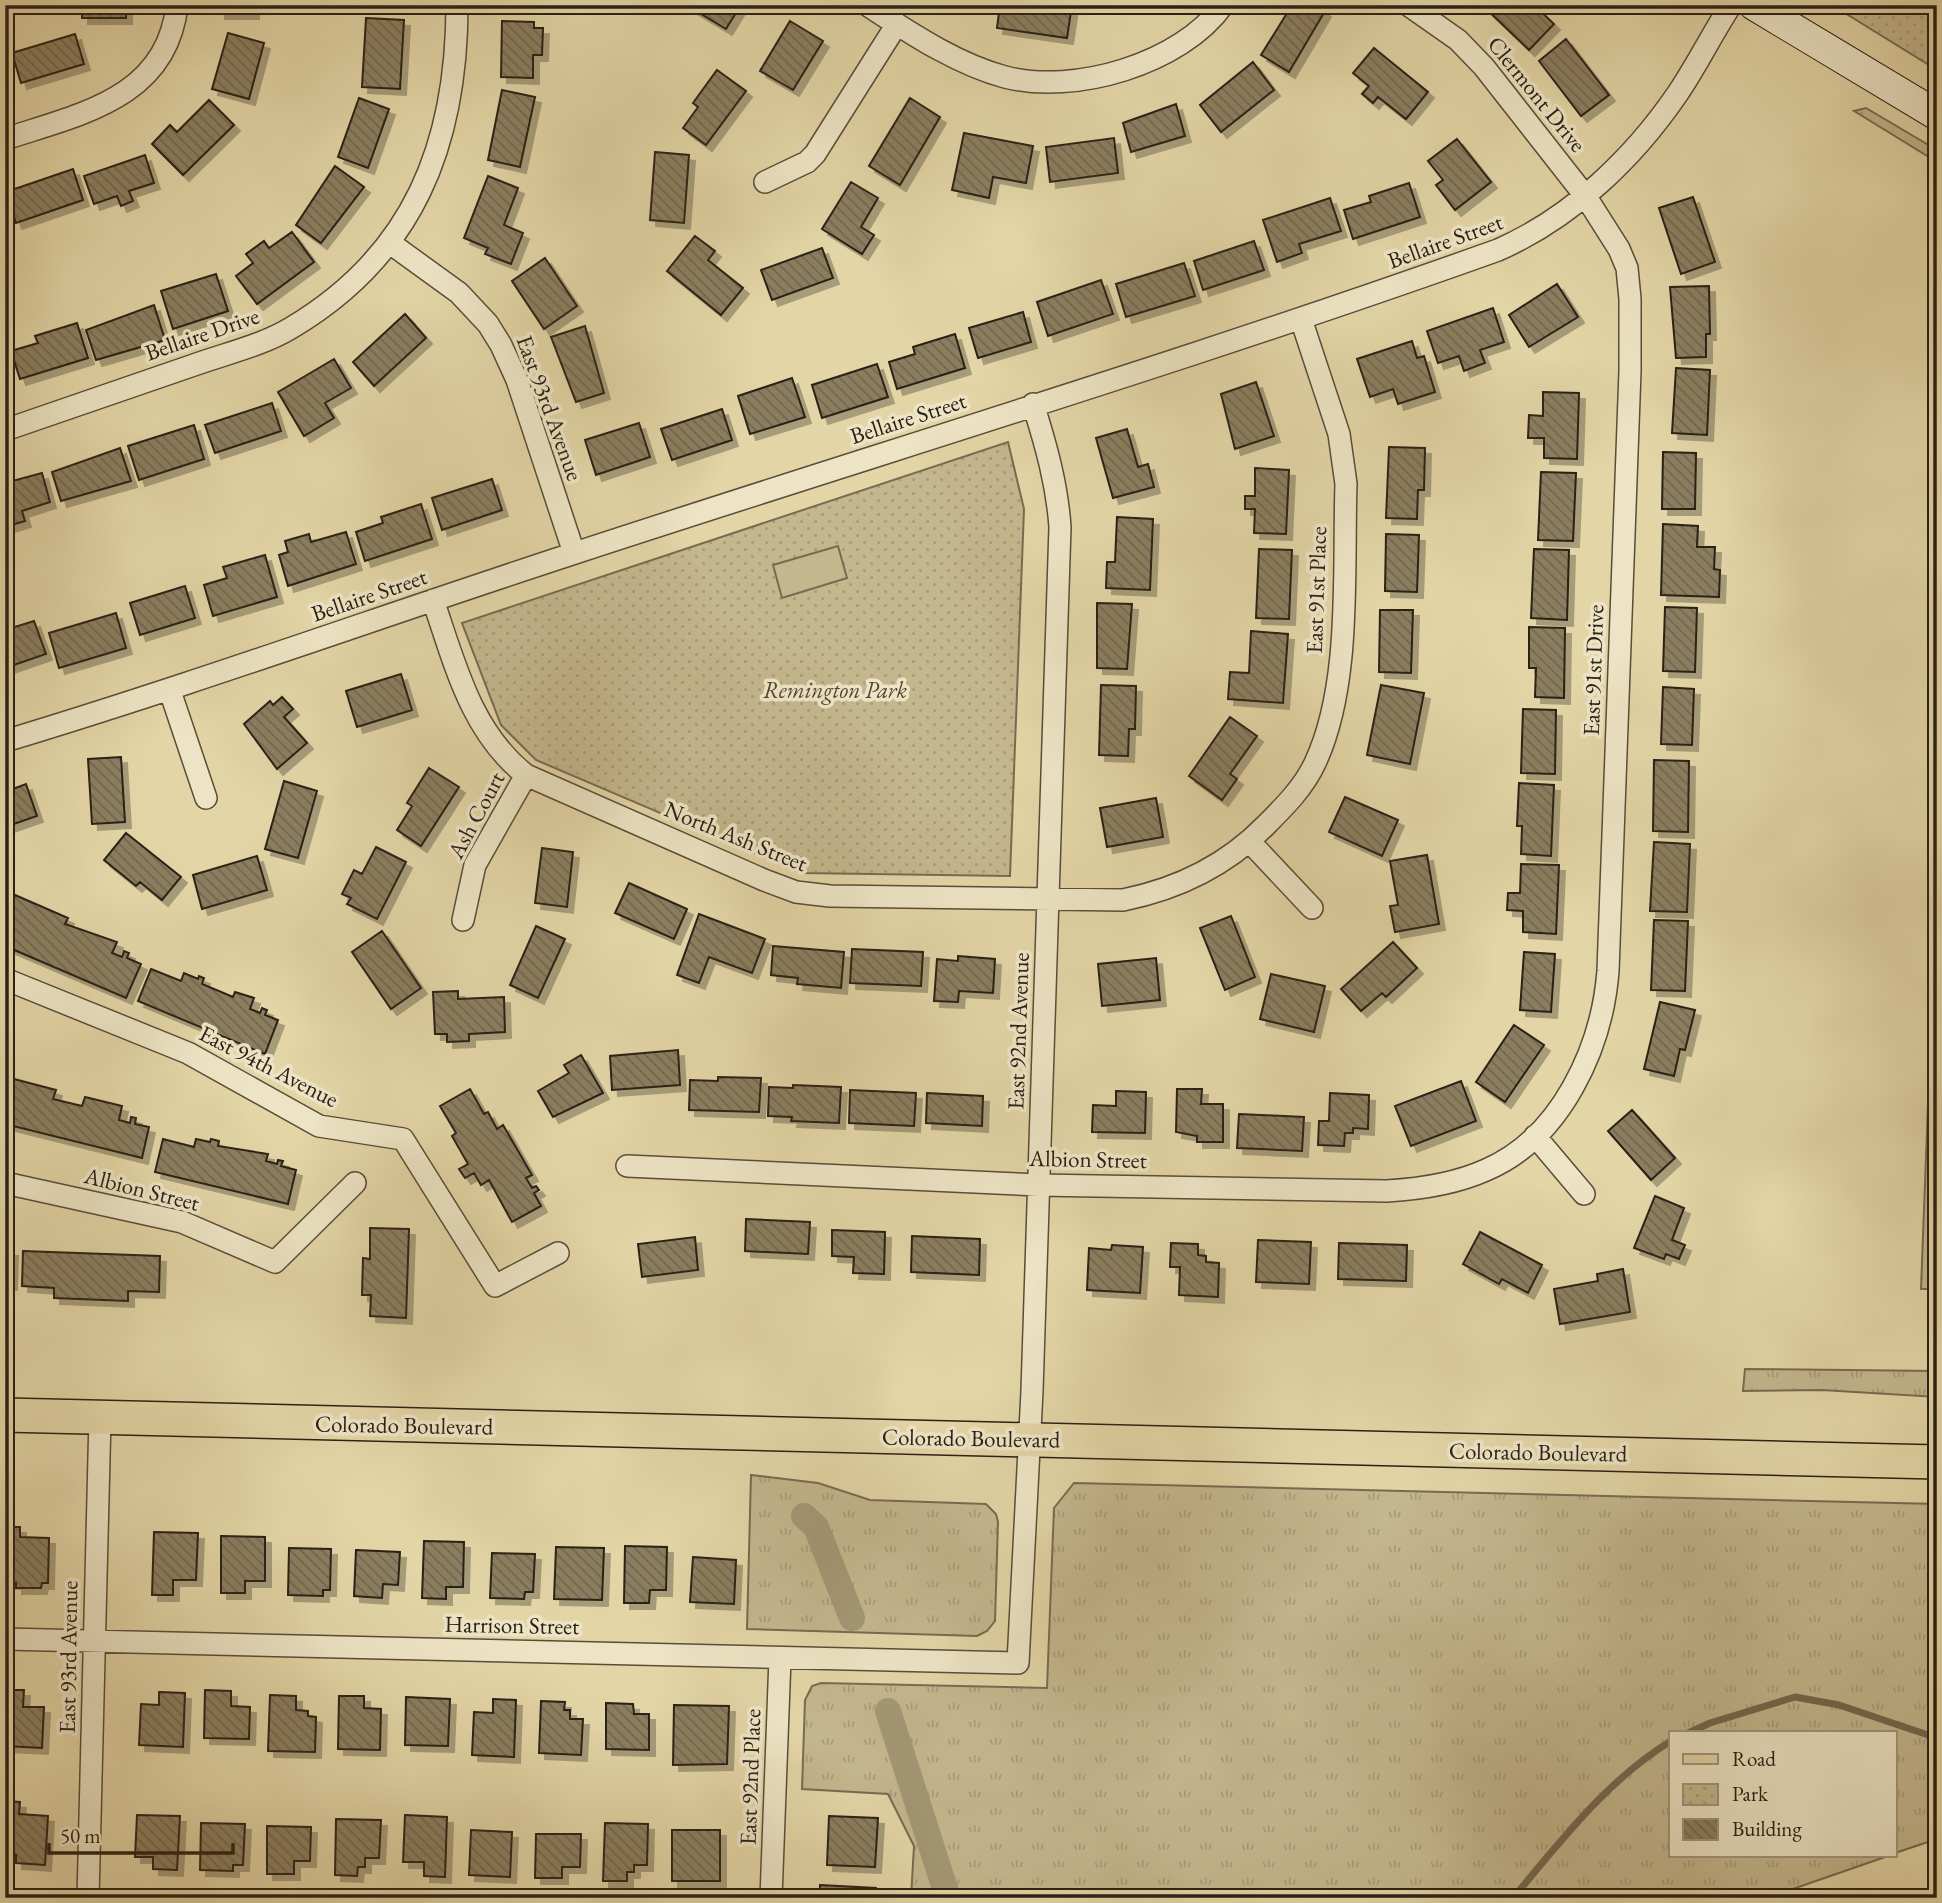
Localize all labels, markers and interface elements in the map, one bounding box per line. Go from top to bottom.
street label: Clermont Drive [1481,30,1593,158]
street label: Bellaire Street [1383,206,1507,276]
street label: Bellaire Drive [141,300,263,368]
street label: East 93rd Avenue [510,331,590,485]
street label: Bellaire Street [846,385,970,451]
street label: East 91st Place [1299,526,1333,654]
street label: Bellaire Street [307,561,431,629]
street label: East 91st Drive [1576,604,1610,736]
park label: Remington Park [763,675,908,705]
street label: Ash Court [440,766,512,865]
street label: North Ash Street [660,794,812,879]
street label: East 92nd Avenue [1000,952,1036,1110]
street label: East 94th Avenue [194,1018,344,1114]
street label: Albion Street [1028,1143,1148,1175]
street label: Albion Street [80,1160,203,1218]
street label: Colorado Boulevard [315,1408,494,1442]
street label: Colorado Boulevard [882,1421,1061,1455]
street label: Colorado Boulevard [1449,1435,1628,1469]
street label: East 93rd Avenue [52,1580,84,1734]
street label: Harrison Street [444,1609,580,1641]
street label: East 92nd Place [733,1708,767,1846]
legend [1669,1731,1896,1857]
text: Road [1732,1745,1776,1772]
text: Park [1732,1780,1769,1807]
scale bar [49,1812,233,1856]
text: Building [1732,1815,1802,1842]
text: 50 m [60,1822,101,1849]

